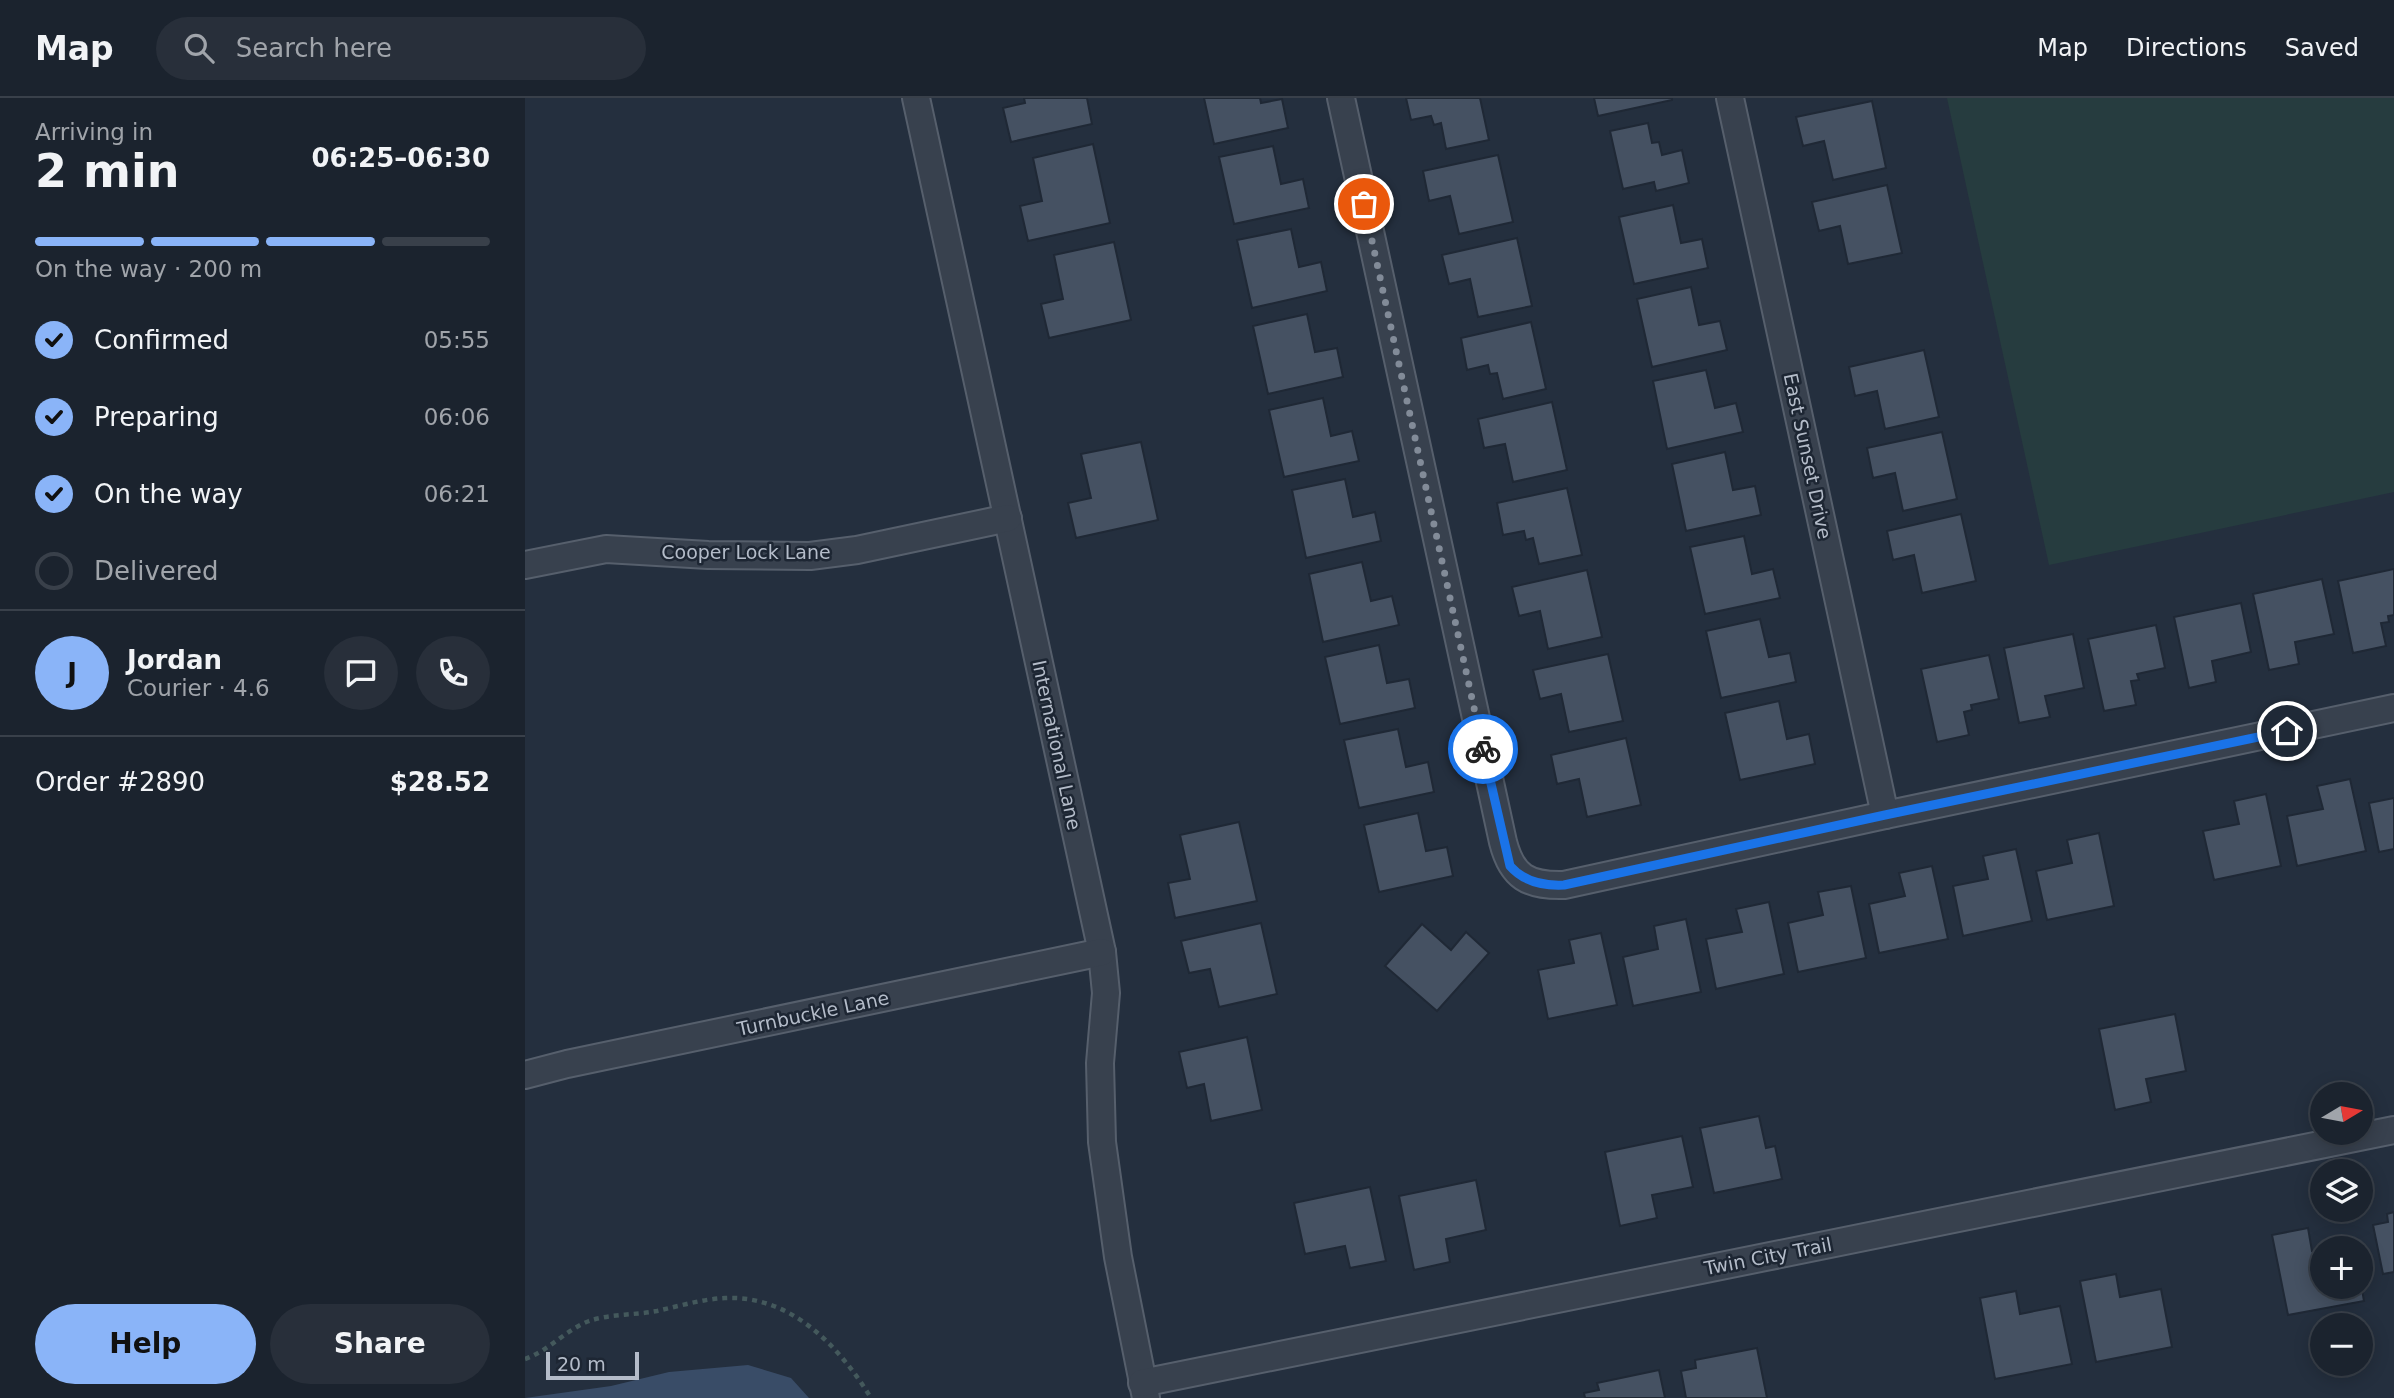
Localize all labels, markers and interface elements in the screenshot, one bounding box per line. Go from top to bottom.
search box [156,17,646,80]
text: Map [35,29,114,68]
icon: search [180,29,218,67]
text: Search here [236,33,392,63]
text: Map [2037,34,2088,62]
text: Directions [2126,34,2247,62]
text: Saved [2285,34,2359,62]
text: Arriving in [35,119,153,145]
text: 06:25–06:30 [311,143,490,173]
text: 2 min [35,144,179,198]
pin [1334,174,1394,234]
icon: bag [1345,185,1383,223]
text: On the way · 200 m [35,256,262,282]
icon: check [35,321,73,359]
text: Confirmed [94,325,229,355]
text: 05:55 [424,327,490,353]
street label: East Sunset Drive [1780,371,1836,541]
icon: check [35,398,73,436]
text: Preparing [94,402,219,432]
text: 06:06 [424,404,490,430]
icon: check [35,475,73,513]
text: On the way [94,479,243,509]
text: 06:21 [424,481,490,507]
street label: Cooper Lock Lane [661,541,831,563]
text: Delivered [94,556,218,586]
button: chat [324,636,398,710]
button: phone [416,636,490,710]
text: Jordan [127,645,222,675]
text: J [67,658,77,688]
street label: International Lane [1028,658,1086,832]
text: Courier · 4.6 [127,675,270,701]
pin [2257,701,2317,761]
icon: home [2268,712,2306,750]
courier [1448,714,1518,784]
icon: bike [1464,730,1502,768]
text: Order #2890 [35,767,205,797]
text: $28.52 [390,767,490,797]
street label: Turnbuckle Lane [734,986,891,1040]
north arrow [2310,1082,2373,1144]
map controls [2310,1082,2373,1376]
button: layers [2310,1159,2373,1222]
street label: Twin City Trail [1701,1233,1834,1279]
button: + [2310,1236,2373,1299]
button: Help [35,1304,256,1384]
button: Share [270,1304,490,1384]
button: − [2310,1313,2373,1376]
scale bar [546,1349,639,1381]
text: 20 m [557,1353,606,1375]

